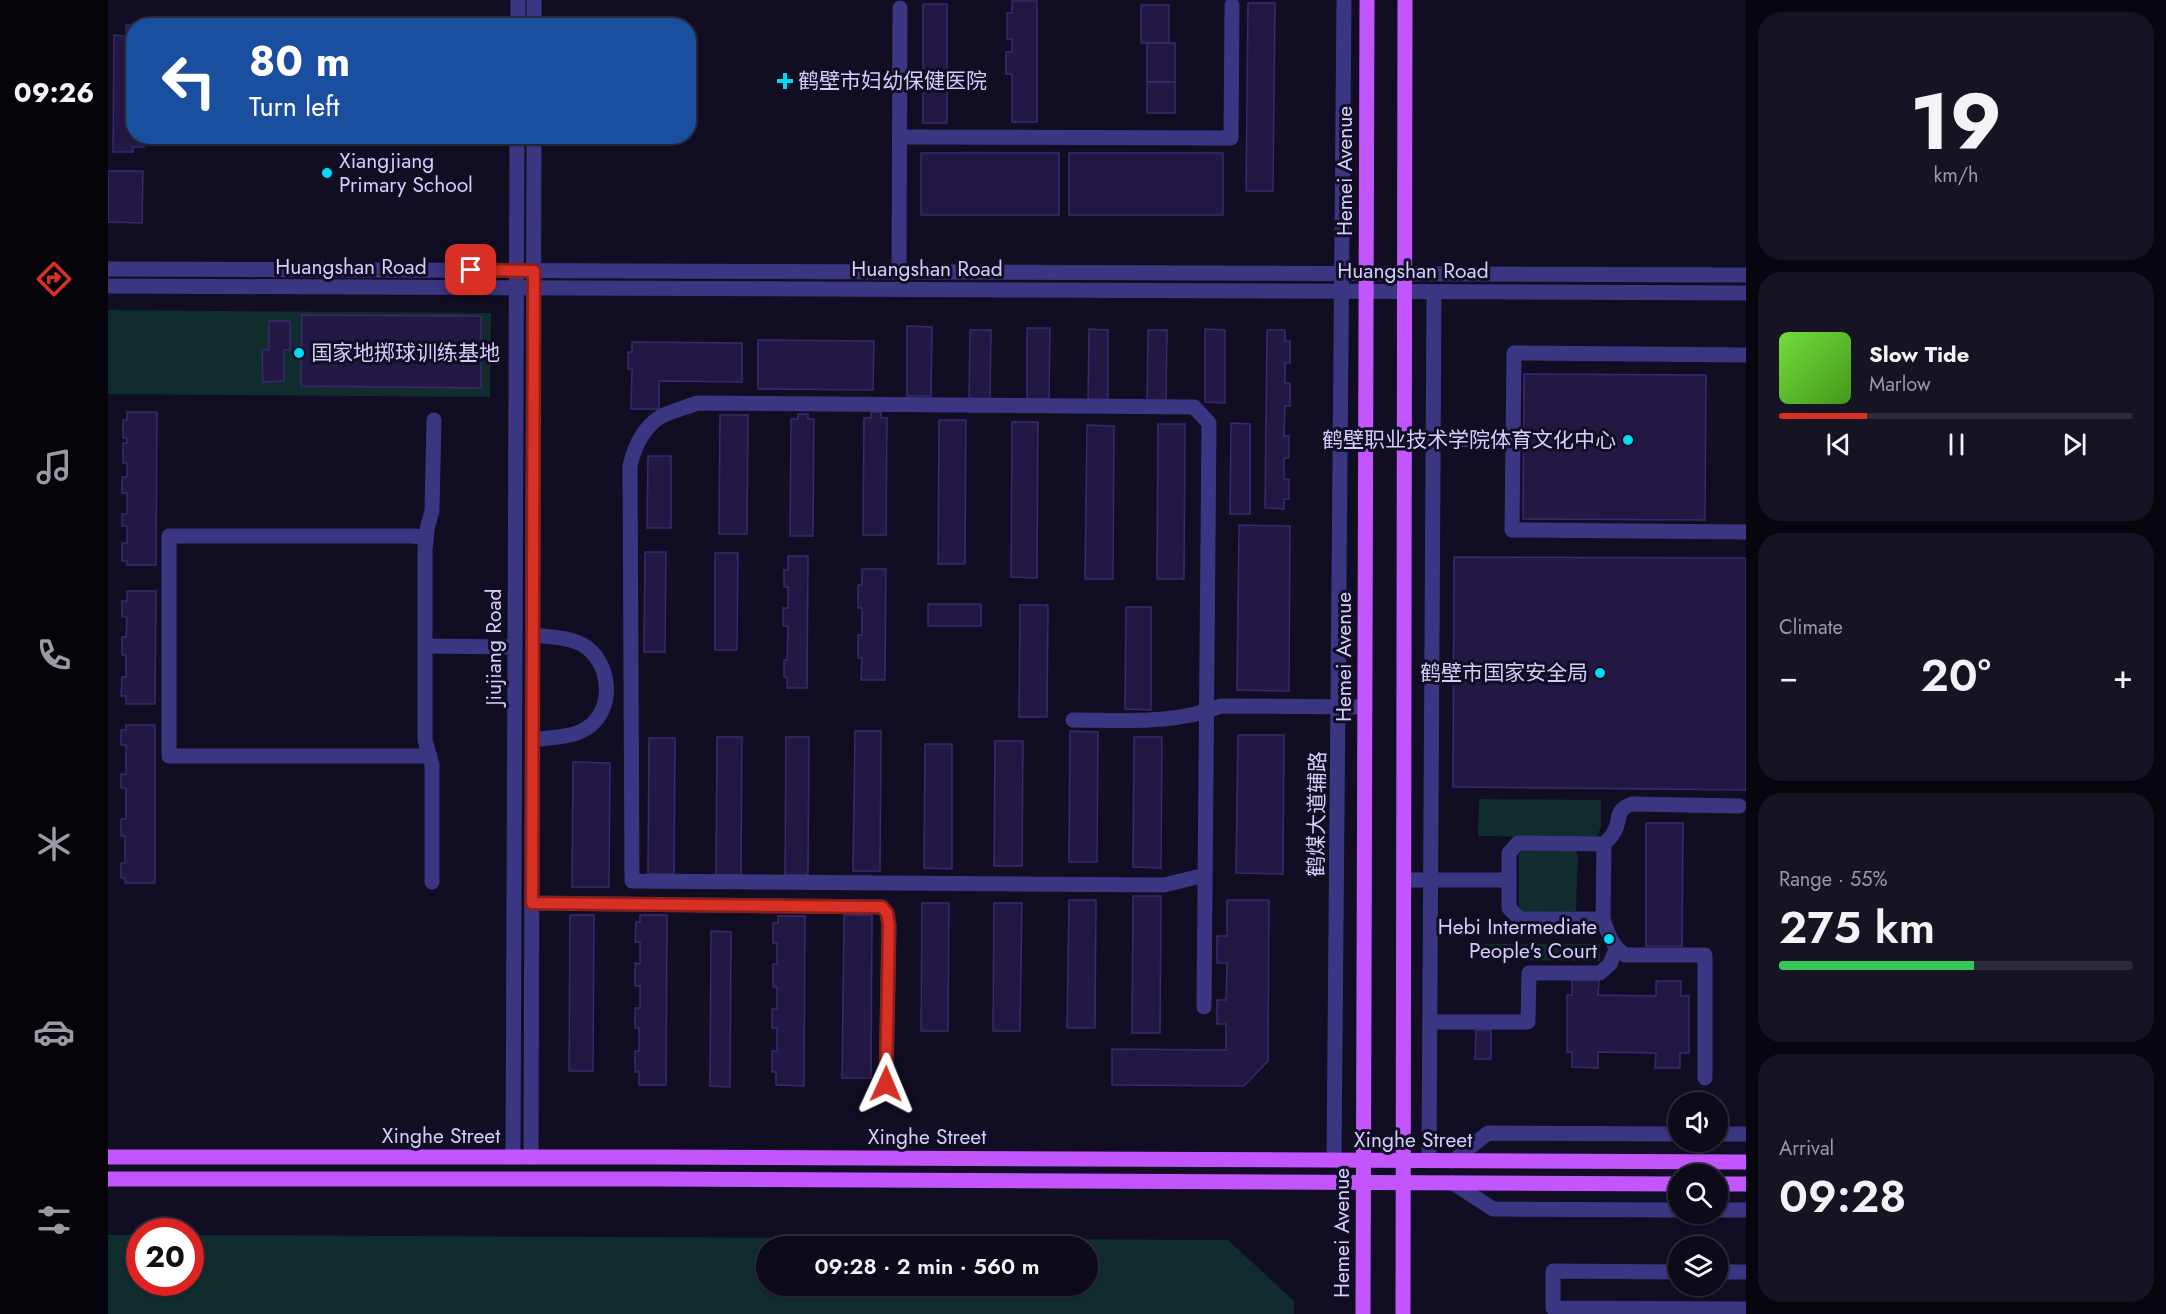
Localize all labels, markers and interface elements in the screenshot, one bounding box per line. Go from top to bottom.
text: 80 m [249,31,350,92]
icon: left [150,42,228,120]
place label: 鹤壁市妇幼保健医院 [798,66,987,96]
text: 19 [1910,66,2002,178]
marker: 鹤壁市妇幼保健医院 [776,72,794,90]
text: 09:26 [14,73,94,112]
text: Turn left [249,87,339,126]
street label: Hemei Avenue [1330,106,1360,236]
place label: Xiangjiang Primary School [339,146,473,200]
text: km/h [1933,161,1979,190]
marker: Xiangjiang Primary School [320,166,334,180]
pin [445,244,496,295]
street label: Huangshan Road [275,252,427,282]
icon: arrive [454,253,487,286]
street label: Huangshan Road [851,254,1003,284]
street label: Huangshan Road [1337,256,1489,286]
icon: directions [33,258,75,300]
place label: 国家地掷球训练基地 [311,338,500,368]
text: Slow Tide [1869,338,1969,370]
marker: 国家地掷球训练基地 [292,346,306,360]
text: Marlow [1869,370,1931,399]
place label: 鹤壁职业技术学院体育文化中心 [1322,425,1616,455]
icon: previous [1822,428,1855,461]
icon: pause [1940,428,1973,461]
icon: next [2058,428,2091,461]
marker: 鹤壁职业技术学院体育文化中心 [1621,433,1635,447]
icon: music [33,446,75,488]
street label: Jiujiang Road [479,589,509,708]
street label: Hemei Avenue [1329,592,1359,722]
text: Climate [1779,613,1843,642]
icon: phone [33,634,75,676]
text: 20° [1920,643,1991,708]
text: − [1779,653,1798,700]
text: + [2113,653,2133,700]
place label: 鹤壁市国家安全局 [1420,658,1588,688]
marker: 鹤壁市国家安全局 [1593,666,1607,680]
street label: 鹤煤大道辅路 [1301,751,1333,877]
icon: climate [33,823,75,865]
text: Range · 55% [1779,865,1888,894]
text: 275 km [1779,895,1935,960]
place label: Hebi Intermediate People's Court [1438,912,1597,966]
marker: Hebi Intermediate People's Court [1602,932,1616,946]
icon: car [33,1011,75,1053]
position arrow [854,1052,918,1116]
map controls [1668,1092,1728,1296]
button: sound [1668,1092,1728,1152]
street label: Xinghe Street [382,1121,500,1151]
street label: Xinghe Street [868,1122,986,1152]
street label: Xinghe Street [1354,1125,1472,1155]
text: Arrival [1779,1134,1834,1163]
button: search [1668,1164,1728,1224]
text: 09:28 [1779,1164,1906,1229]
street label: Hemei Avenue [1327,1168,1357,1298]
icon: filters [33,1199,75,1241]
speed limit sign: 20 [126,1218,204,1296]
button: layers [1668,1236,1728,1296]
text: 09:28 · 2 min · 560 m [814,1250,1040,1282]

